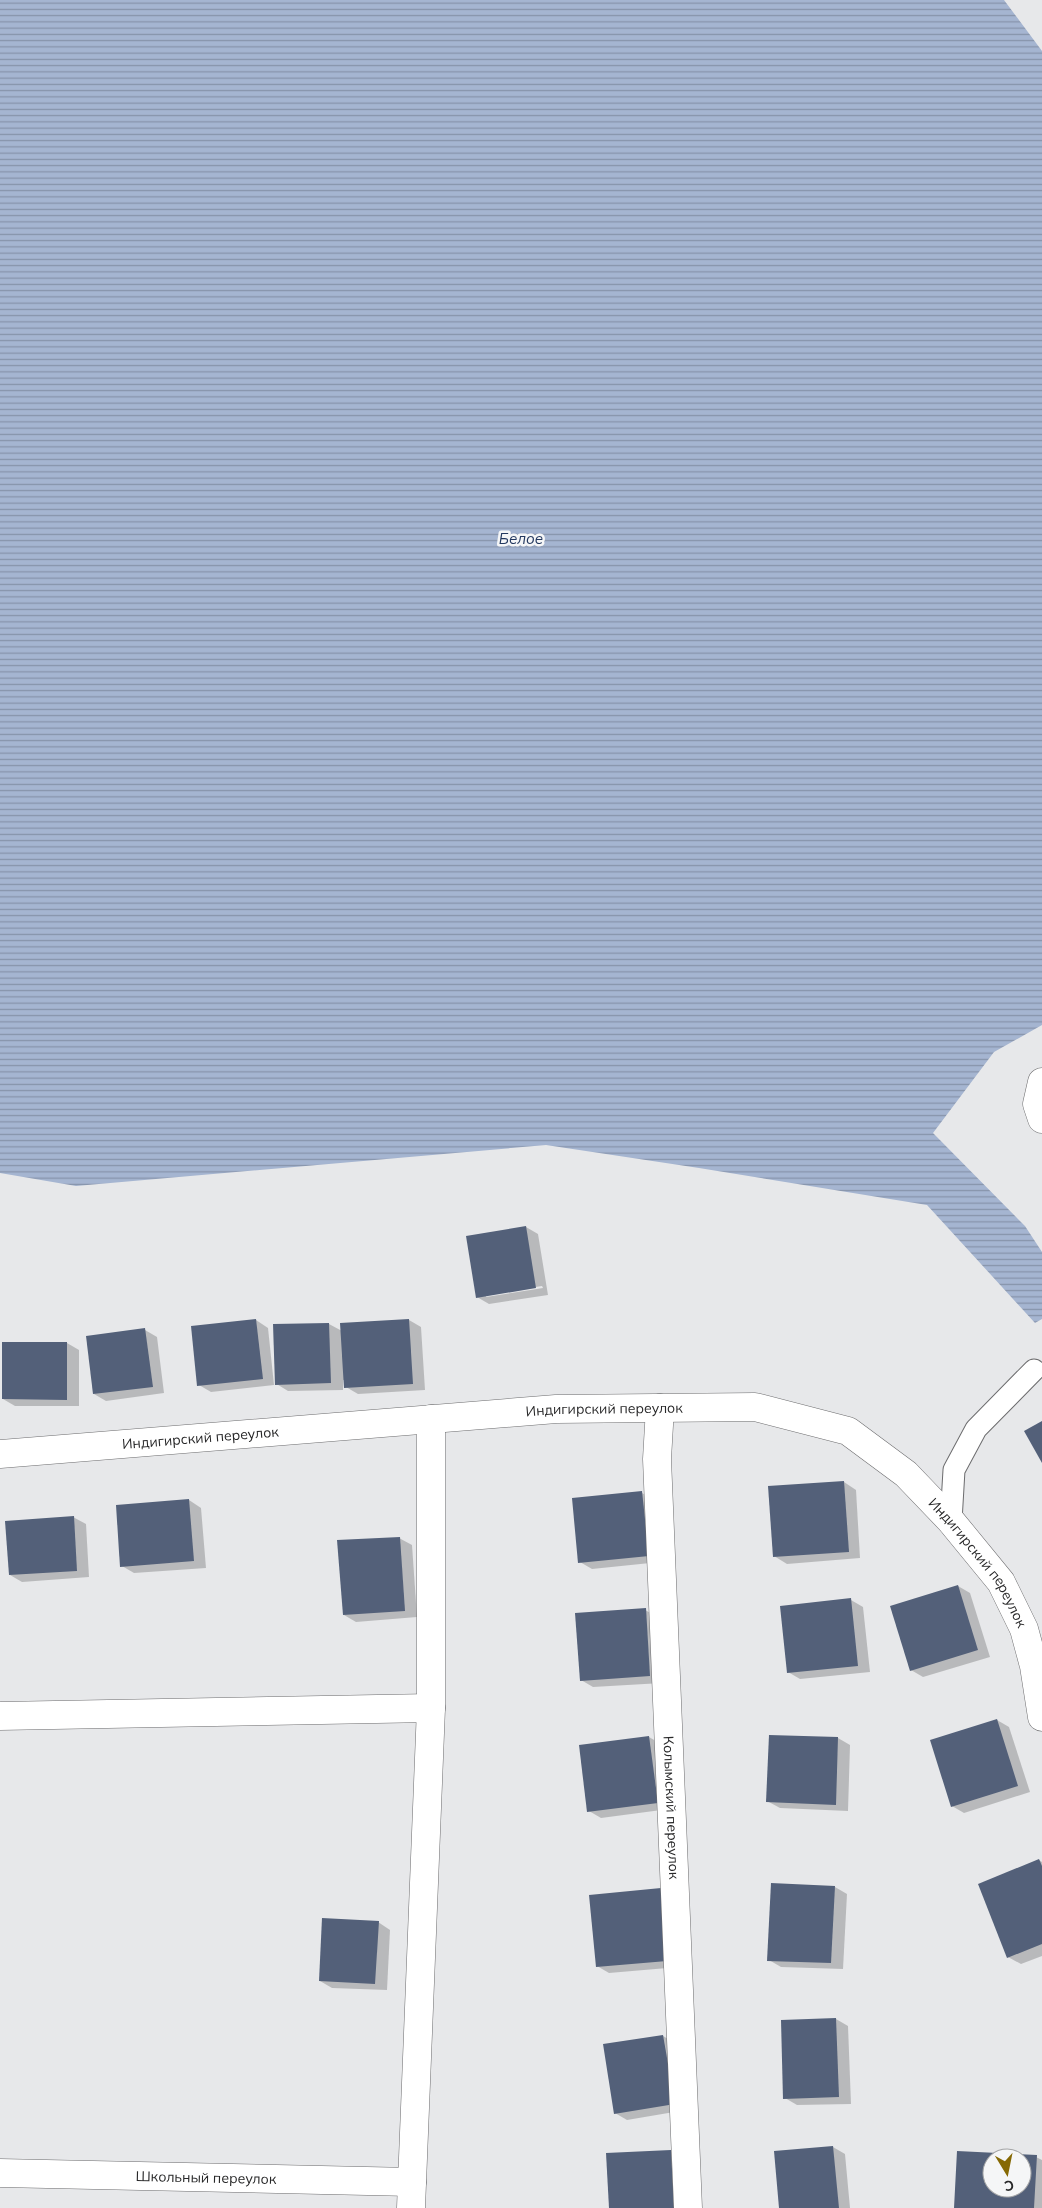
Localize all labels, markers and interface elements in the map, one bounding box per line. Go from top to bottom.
water label: Белое [499,529,543,548]
street label: Индигирский переулок [525,1399,683,1420]
street label: Индигирский переулок [121,1422,280,1453]
street label: Индигирский переулок [925,1494,1031,1631]
street label: Колымский переулок [659,1736,683,1880]
north arrow [982,2148,1032,2198]
street label: Школьный переулок [135,2167,277,2188]
text: С [1003,2176,1016,2195]

